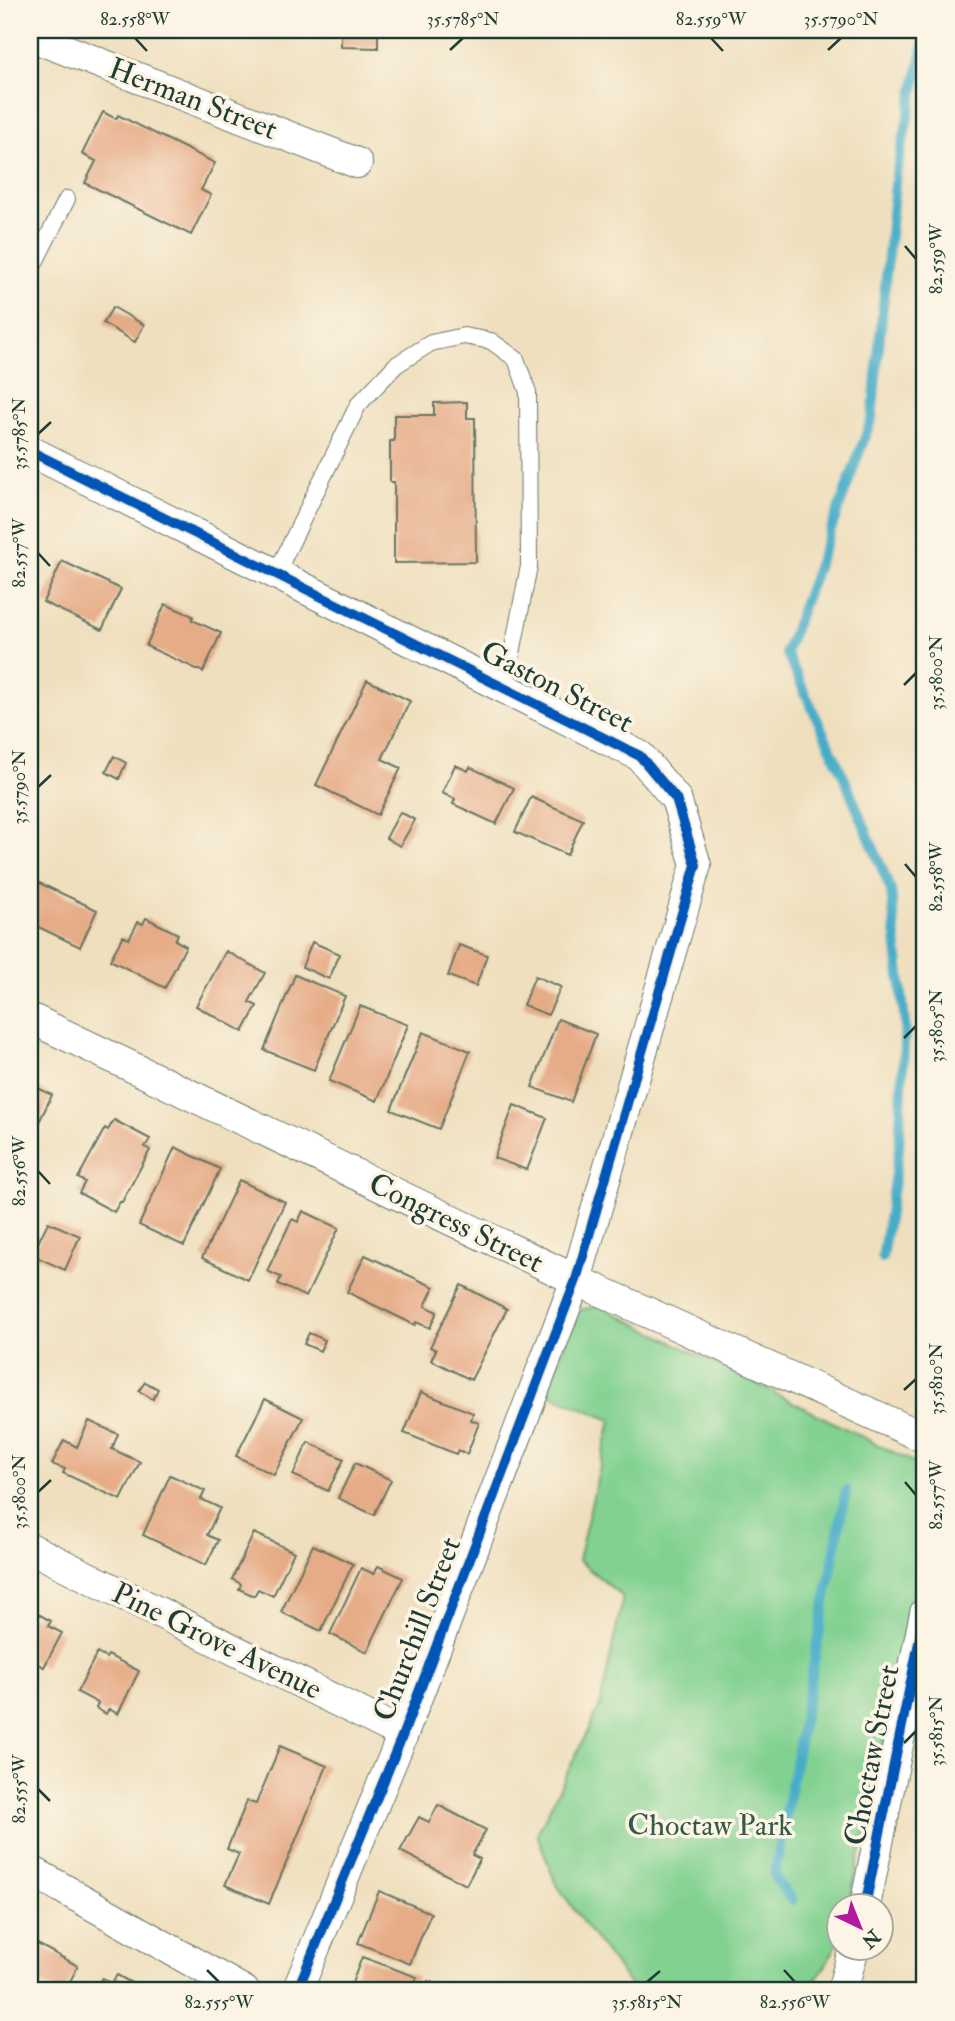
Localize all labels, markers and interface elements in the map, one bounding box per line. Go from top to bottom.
text: 82.558°W [100,8,171,31]
text: 35.5785°N [427,8,499,31]
text: 82.559°W [676,8,747,31]
text: 35.5790°N [804,8,878,31]
street label: Herman Street [103,50,283,148]
text: 82.559°W [925,223,948,294]
text: 35.5785°N [8,398,31,470]
text: 82.557°W [8,518,31,588]
street label: Gaston Street [475,633,640,741]
text: 35.5800°N [925,636,948,711]
text: 35.5790°N [8,750,31,824]
text: 82.558°W [925,841,948,912]
text: 35.5805°N [925,989,948,1063]
text: 82.556°W [8,1135,31,1206]
street label: Congress Street [363,1165,549,1281]
text: 35.5810°N [925,1343,948,1415]
text: 35.5800°N [8,1455,31,1530]
text: 82.557°W [925,1460,948,1530]
street label: Churchill Street [365,1532,469,1726]
street label: Pine Grove Avenue [106,1574,328,1708]
street label: Choctaw Street [836,1661,908,1848]
text: 35.5815°N [925,1696,948,1766]
text: 82.555°W [8,1754,31,1824]
park label: Choctaw Park [627,1807,793,1844]
north arrow [825,1892,895,1962]
text: N [856,1923,886,1954]
text: 82.555°W [184,1991,254,2014]
text: 35.5815°N [612,1991,682,2014]
text: 82.556°W [760,1991,831,2014]

